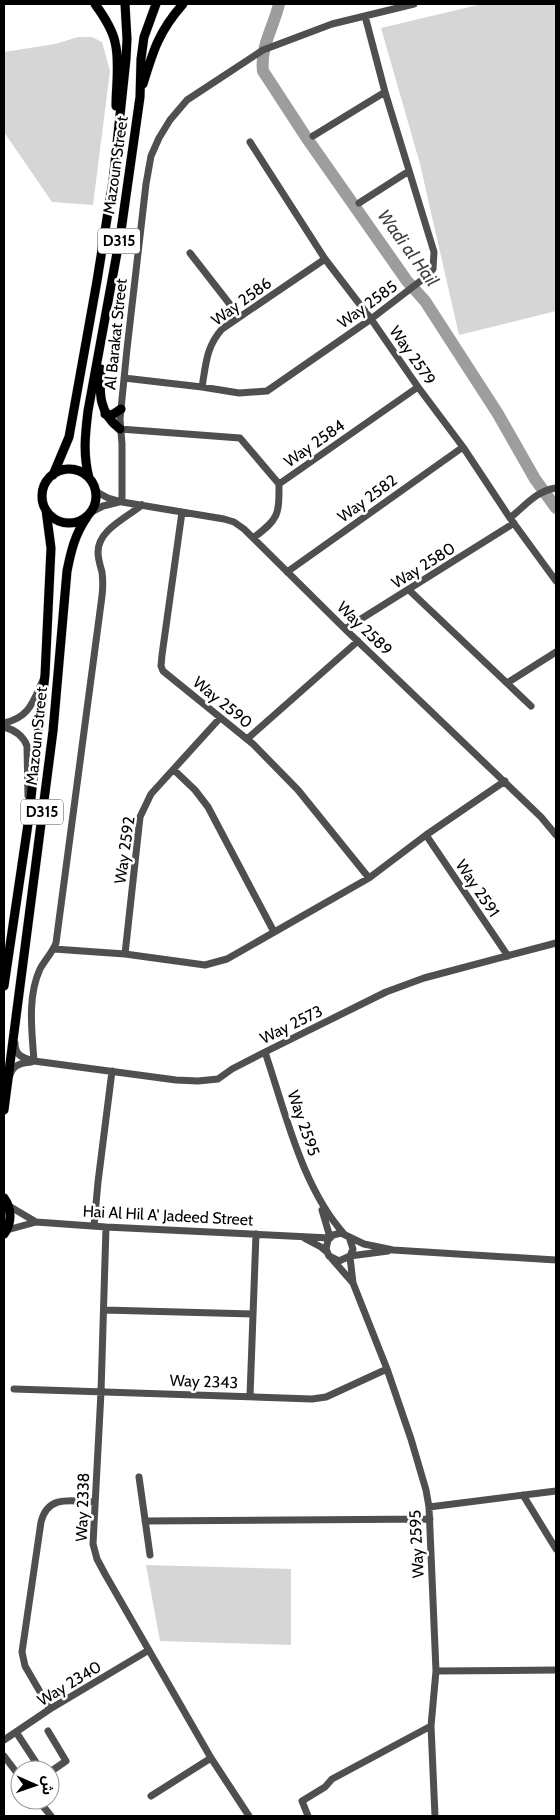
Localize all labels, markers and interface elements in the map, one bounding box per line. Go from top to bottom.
street label: Mazoun Street [99,114,132,215]
water label: Wadi al Hail [373,205,444,291]
road number: D315 [98,228,140,254]
street label: Way 2586 [208,273,275,329]
street label: Way 2585 [334,276,401,332]
street label: Al Barakat Street [100,277,131,391]
street label: Way 2579 [385,322,440,388]
street label: Way 2584 [280,416,348,471]
street label: Way 2582 [334,471,401,526]
street label: Way 2580 [388,538,459,592]
street label: Way 2589 [333,597,396,659]
street label: Way 2590 [189,673,256,732]
street label: Mazoun Street [22,685,51,786]
road number: D315 [21,800,63,824]
street label: Way 2592 [110,815,139,885]
street label: Way 2591 [452,856,504,920]
street label: Way 2573 [257,1001,326,1048]
street label: Way 2595 [283,1088,324,1159]
street label: Hai Al Hil A' Jadeed Street [82,1202,254,1229]
street label: Way 2343 [169,1371,239,1392]
street label: Way 2338 [72,1472,93,1542]
street label: Way 2595 [405,1509,428,1579]
street label: Way 2340 [34,1657,105,1710]
north arrow [10,1760,60,1810]
text: ش [39,1776,57,1795]

